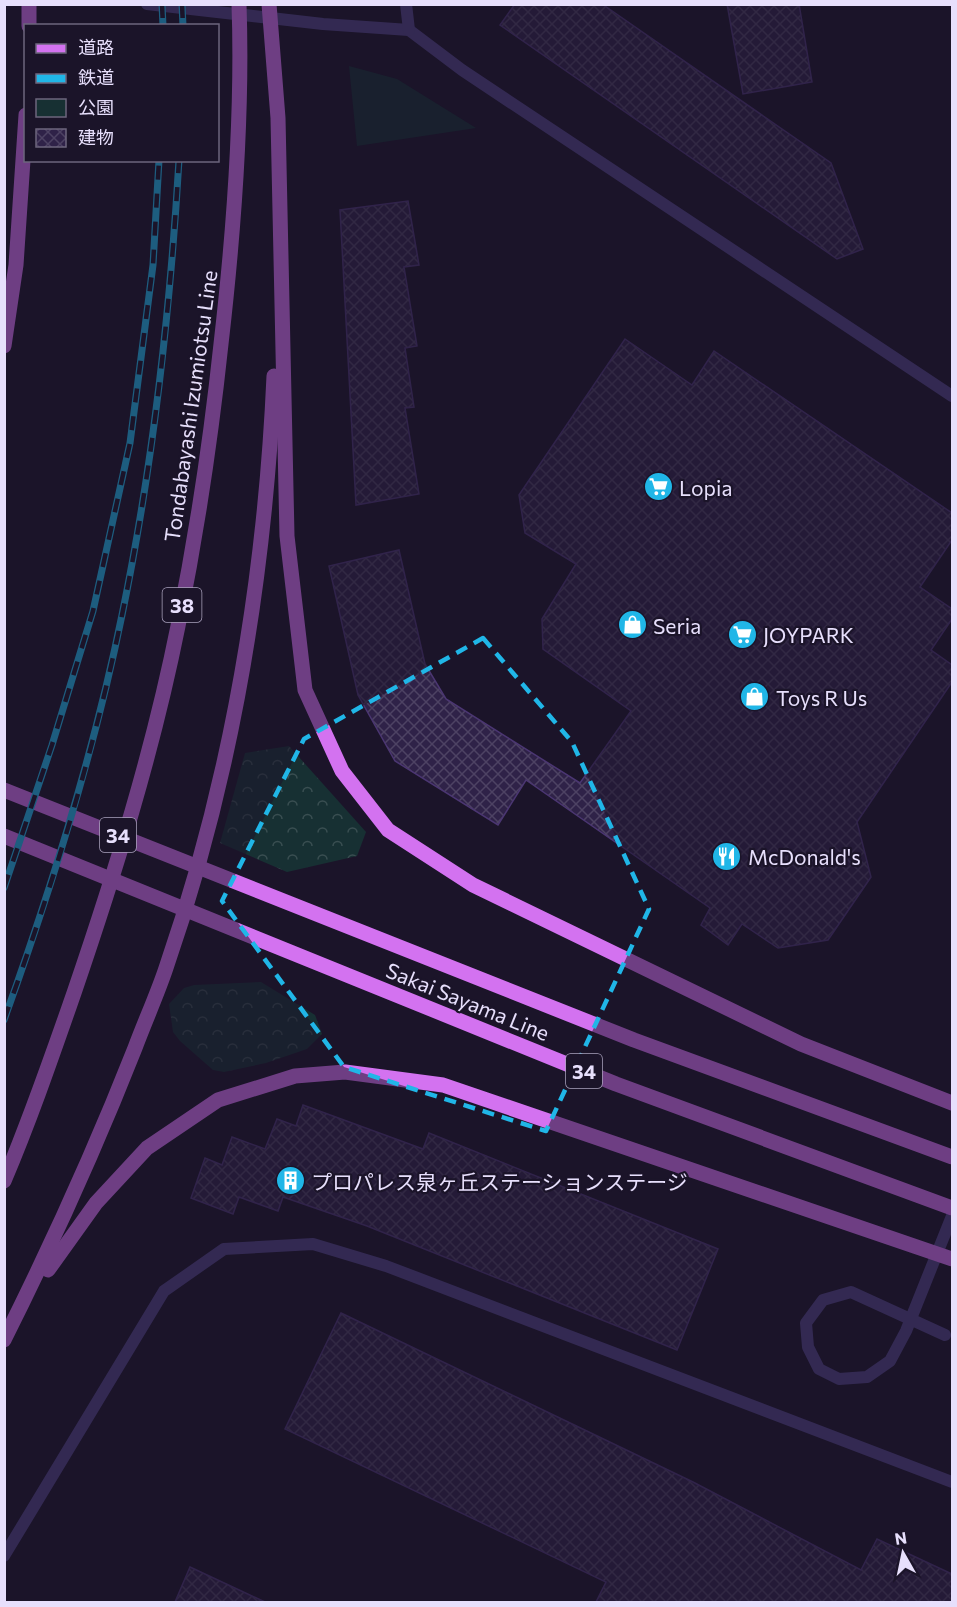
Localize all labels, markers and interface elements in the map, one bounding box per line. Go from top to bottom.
legend [24,24,219,162]
text: 道路 [78,36,114,58]
text: 鉄道 [78,66,114,88]
text: 公園 [78,96,114,118]
text: 建物 [78,126,114,148]
street label: Tondabayashi Izumiotsu Line [159,269,221,543]
supermarket icon: Lopia [642,471,674,503]
place label: Lopia [679,475,732,500]
road number: 38 [162,588,201,622]
shop icon: Seria [616,609,648,641]
place label: Seria [653,613,701,638]
supermarket icon: JOYPARK [726,618,758,650]
place label: JOYPARK [763,622,854,647]
shop icon: Toys R Us [739,681,771,713]
place label: Toys R Us [776,685,867,710]
road number: 34 [100,818,136,852]
restaurant icon: McDonald's [711,840,743,872]
place label: McDonald's [748,844,861,869]
street label: Sakai Sayama Line [383,957,553,1045]
road number: 34 [566,1054,602,1088]
building icon: プロパレス泉ヶ丘ステーションステージ [274,1165,306,1197]
place label: プロパレス泉ヶ丘ステーションステージ [311,1169,688,1194]
north arrow [873,1523,933,1583]
text: N [893,1527,908,1548]

